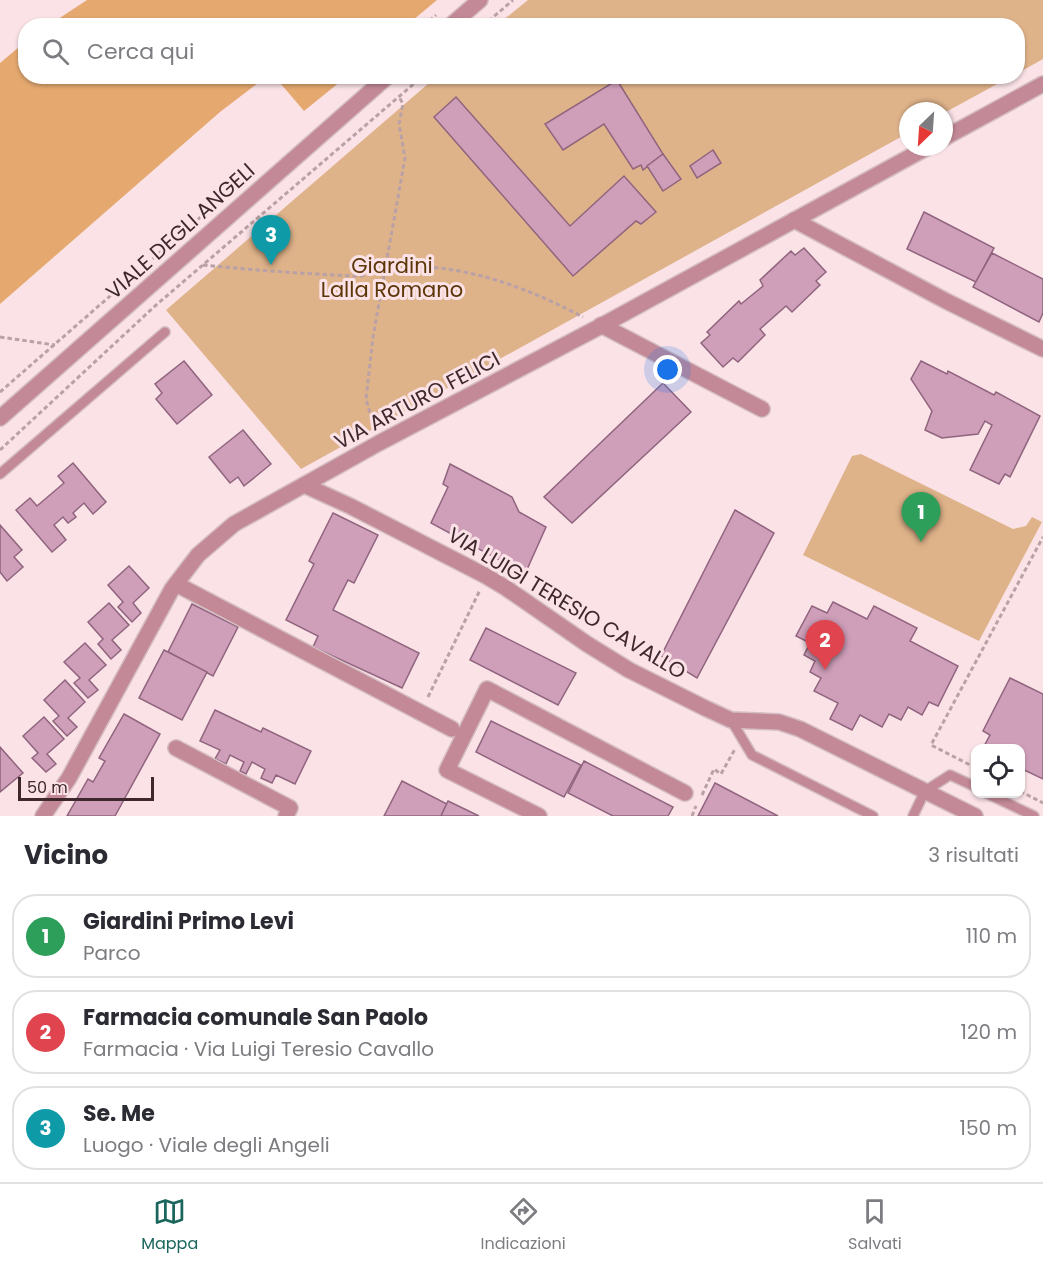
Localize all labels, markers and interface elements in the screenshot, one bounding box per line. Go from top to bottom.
search box [18,18,1025,84]
icon: search [39,35,72,68]
text: Cerca qui [87,36,194,67]
north arrow [899,102,953,156]
street label: VIALE DEGLI ANGELI [99,156,261,306]
pin: 3 [252,216,290,265]
park label: Giardini Lalla Romano [321,251,463,304]
street label: VIA ARTURO FELICI [329,344,505,456]
your location [653,355,682,384]
pin: 1 [902,492,940,542]
street label: VIA LUIGI TERESIO CAVALLO [442,520,692,686]
pin: 2 [806,620,844,670]
map controls [971,744,1025,798]
button: locate [971,744,1025,798]
scale bar [18,774,154,802]
text: 50 m [27,776,68,799]
text: Vicino [24,837,108,873]
text: 3 risultati [928,841,1019,869]
text: Giardini Primo Levi [83,906,294,937]
text: 1 [42,922,49,950]
text: 110 m [966,922,1017,950]
text: Parco [83,939,141,967]
text: Farmacia comunale San Paolo [83,1002,428,1033]
text: 2 [40,1018,51,1046]
text: 120 m [961,1018,1017,1046]
text: Farmacia · Via Luigi Teresio Cavallo [83,1035,434,1063]
text: Se. Me [83,1098,155,1129]
text: 3 [39,1114,52,1142]
text: 150 m [960,1114,1017,1142]
text: Luogo · Viale degli Angeli [83,1131,330,1159]
tab: Mappa [141,1195,198,1256]
tab: Indicazioni [481,1195,566,1256]
tab: Salvati [848,1195,902,1256]

